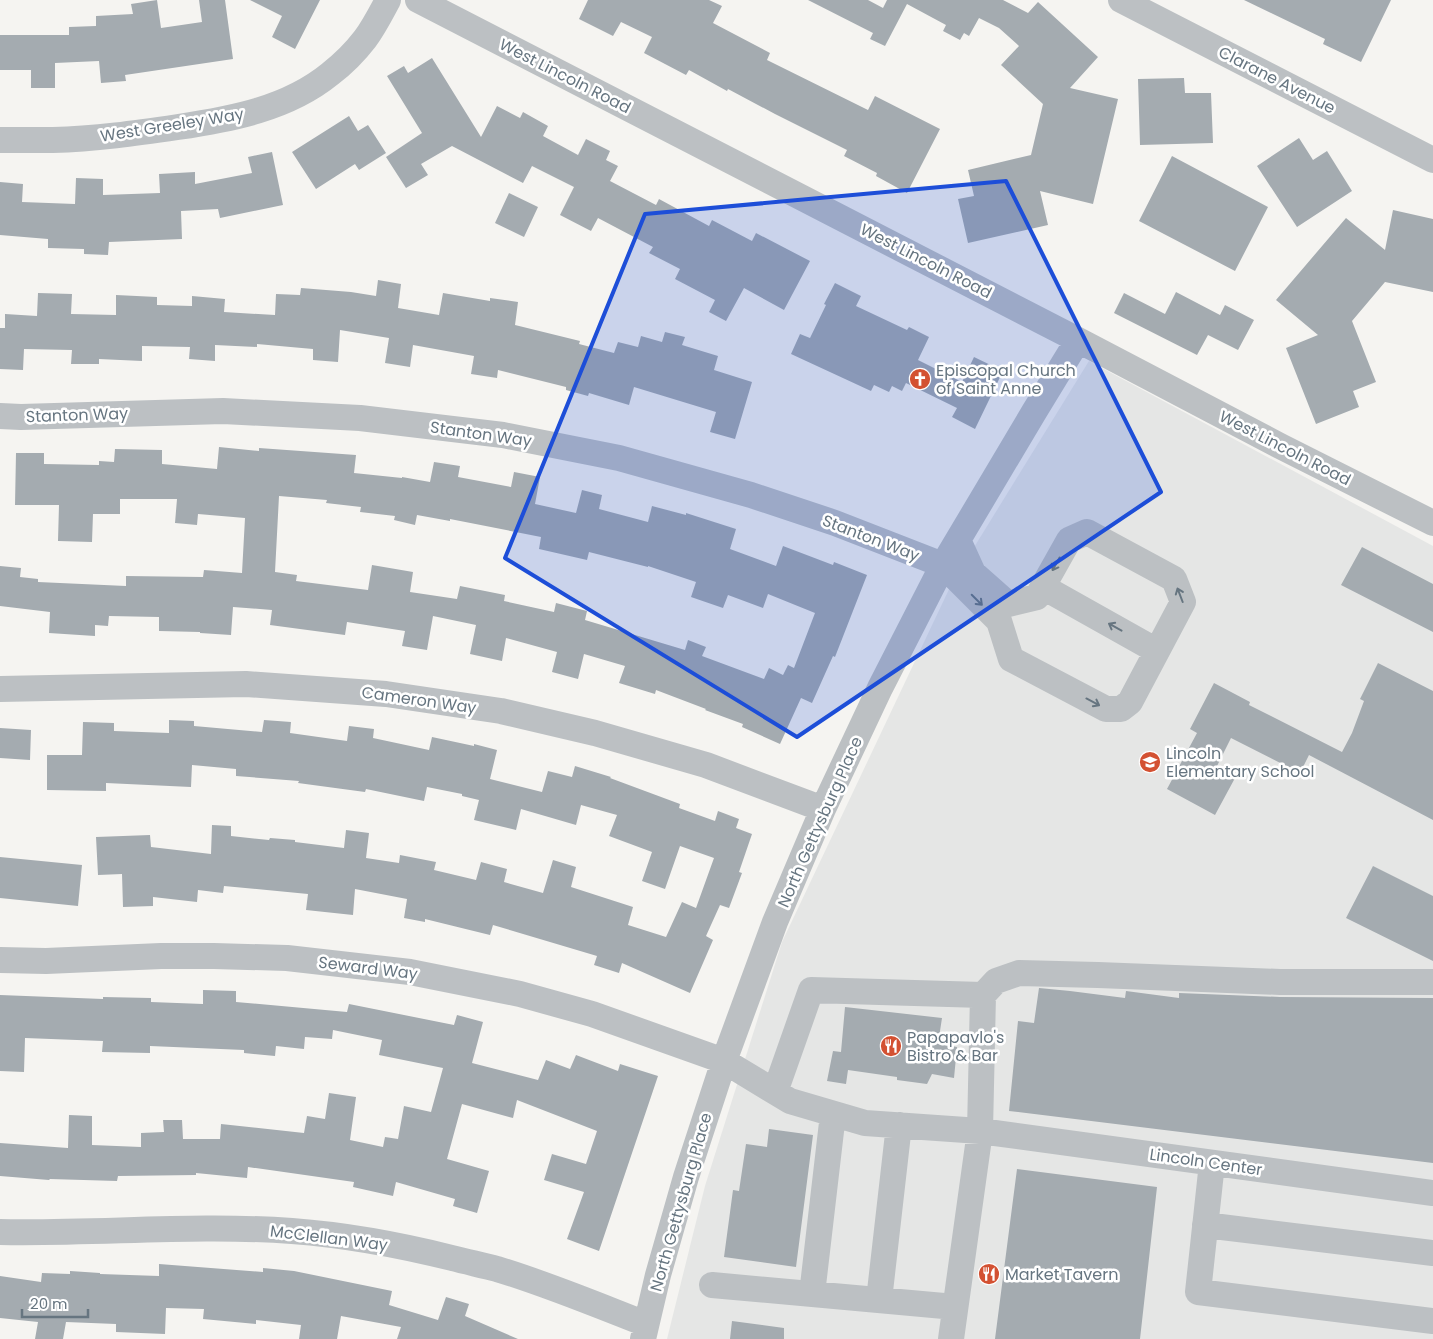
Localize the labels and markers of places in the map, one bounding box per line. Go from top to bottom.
place label: Episcopal Church of Saint Anne [936,359,1076,400]
church icon: Episcopal Church of Saint Anne [908,367,932,391]
place label: Lincoln Elementary School [1166,742,1314,783]
school or university icon: Lincoln Elementary School [1138,750,1162,774]
place label: Papapavlo's Bistro & Bar [907,1026,1004,1067]
restaurant icon: Papapavlo's Bistro & Bar [879,1034,903,1058]
restaurant icon: Market Tavern [977,1262,1001,1286]
place label: Market Tavern [1005,1263,1118,1286]

